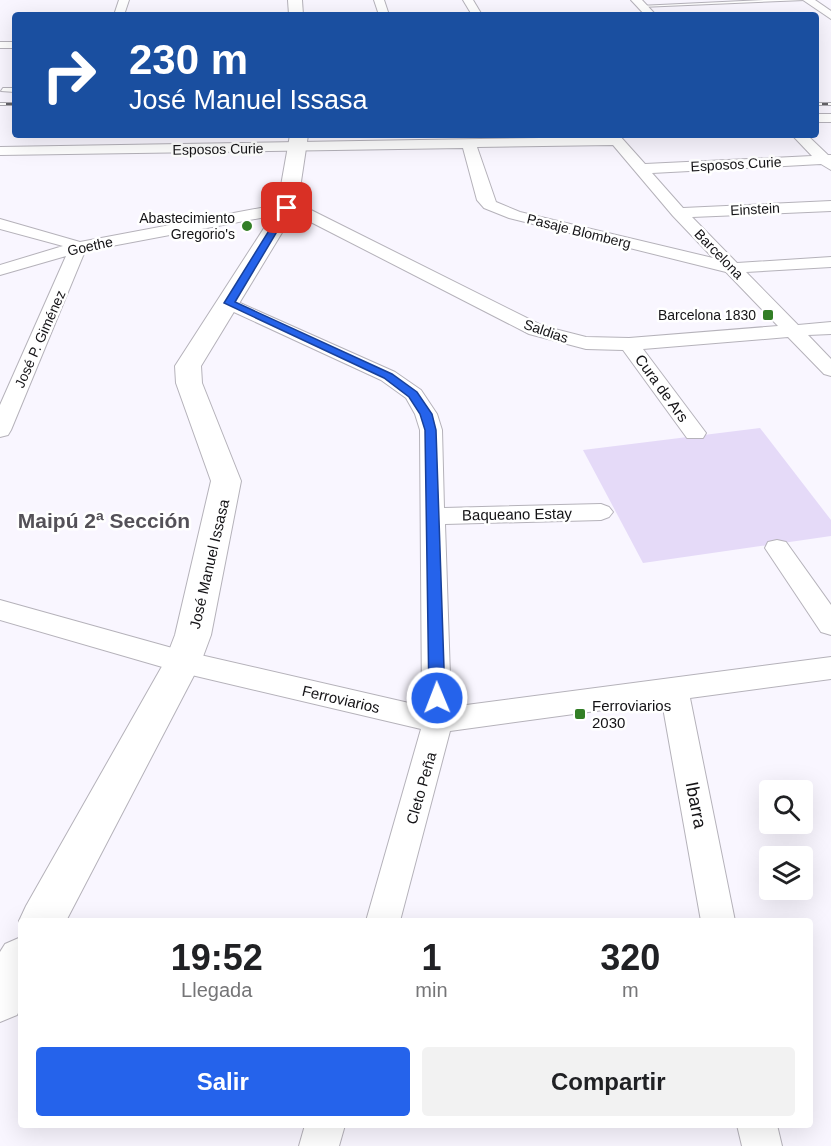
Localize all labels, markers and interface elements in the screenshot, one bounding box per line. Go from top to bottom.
icon: right [30,36,108,114]
text: 230 m [129,36,248,83]
text: José Manuel Issasa [129,85,368,115]
street label: Esposos Curie [172,140,264,158]
street label: Esposos Curie [690,154,782,174]
pin [261,182,312,233]
icon: arrive [270,191,303,224]
street label: Einstein [730,200,780,218]
place label: Abastecimiento Gregorio's [139,210,235,242]
street label: Pasaje Blomberg [525,210,633,252]
marker: Abastecimiento Gregorio's [240,219,254,233]
street label: Barcelona [691,226,747,282]
street label: Goethe [66,233,114,259]
street label: José P. Giménez [11,288,69,390]
place label: Barcelona 1830 [658,307,756,323]
marker: Barcelona 1830 [761,308,775,322]
street label: Saldias [522,316,570,346]
street label: Cura de Ars [632,351,692,425]
street label: José Manuel Issasa [186,497,232,631]
street label: Baqueano Estay [462,505,573,523]
district label: Maipú 2ª Sección [18,509,190,532]
position arrow [405,666,469,730]
street label: Ferroviarios [301,682,381,716]
place label: Ferroviarios 2030 [592,697,671,731]
marker: Ferroviarios 2030 [573,707,587,721]
street label: Cleto Peña [403,749,440,826]
street label: Ibarra [682,780,710,831]
map controls [759,780,813,900]
button: search [759,780,813,834]
button: layers [759,846,813,900]
text: 19:52 [171,937,263,978]
text: 1 [421,937,441,978]
text: 320 [600,937,660,978]
text: Llegada [181,979,252,1001]
text: min [415,979,448,1001]
text: m [622,979,639,1001]
button: Salir [36,1047,410,1116]
button: Compartir [422,1047,795,1116]

